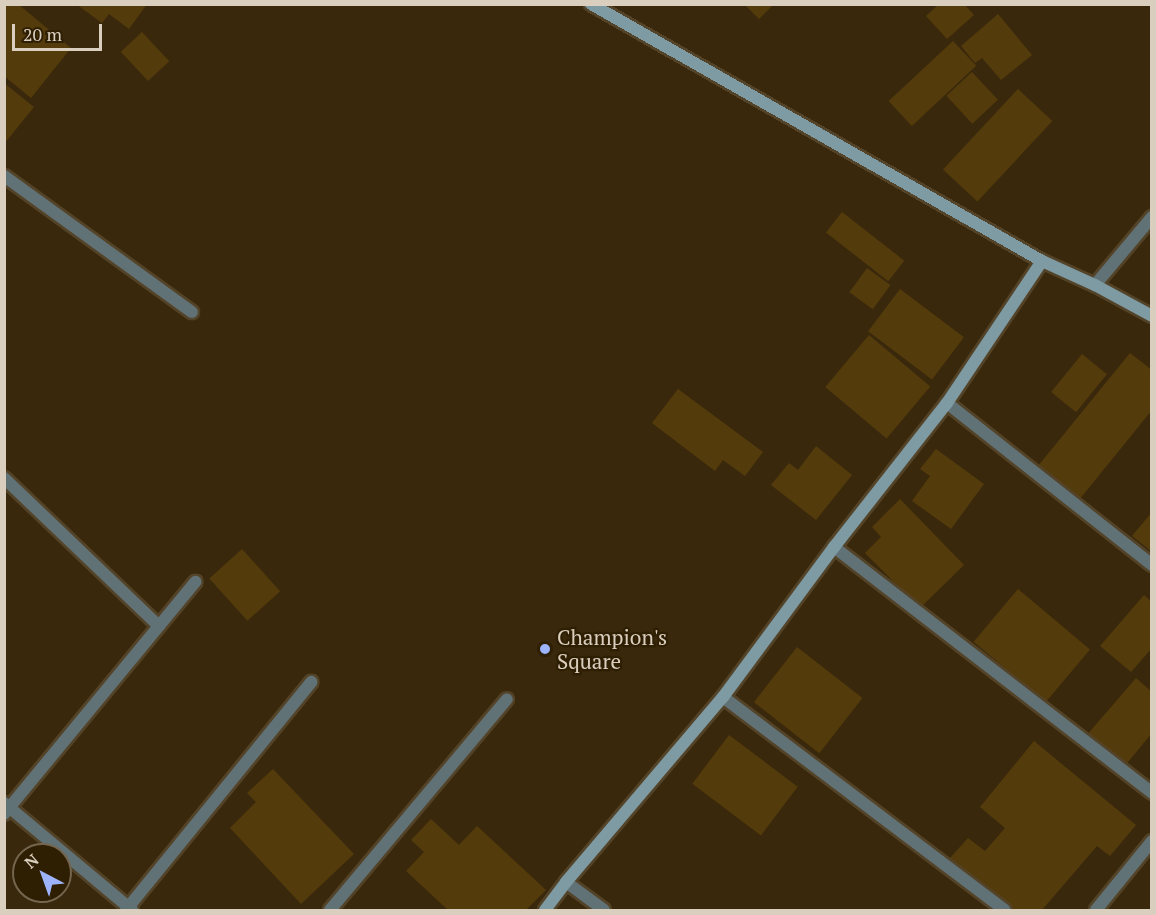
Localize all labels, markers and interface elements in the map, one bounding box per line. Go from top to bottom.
scale bar [15,12,105,50]
text: 20 m [23,22,62,46]
place label: Champion's Square [557,624,667,674]
marker: Champion's Square [538,642,552,656]
north arrow [12,843,72,903]
text: N [20,849,43,873]

